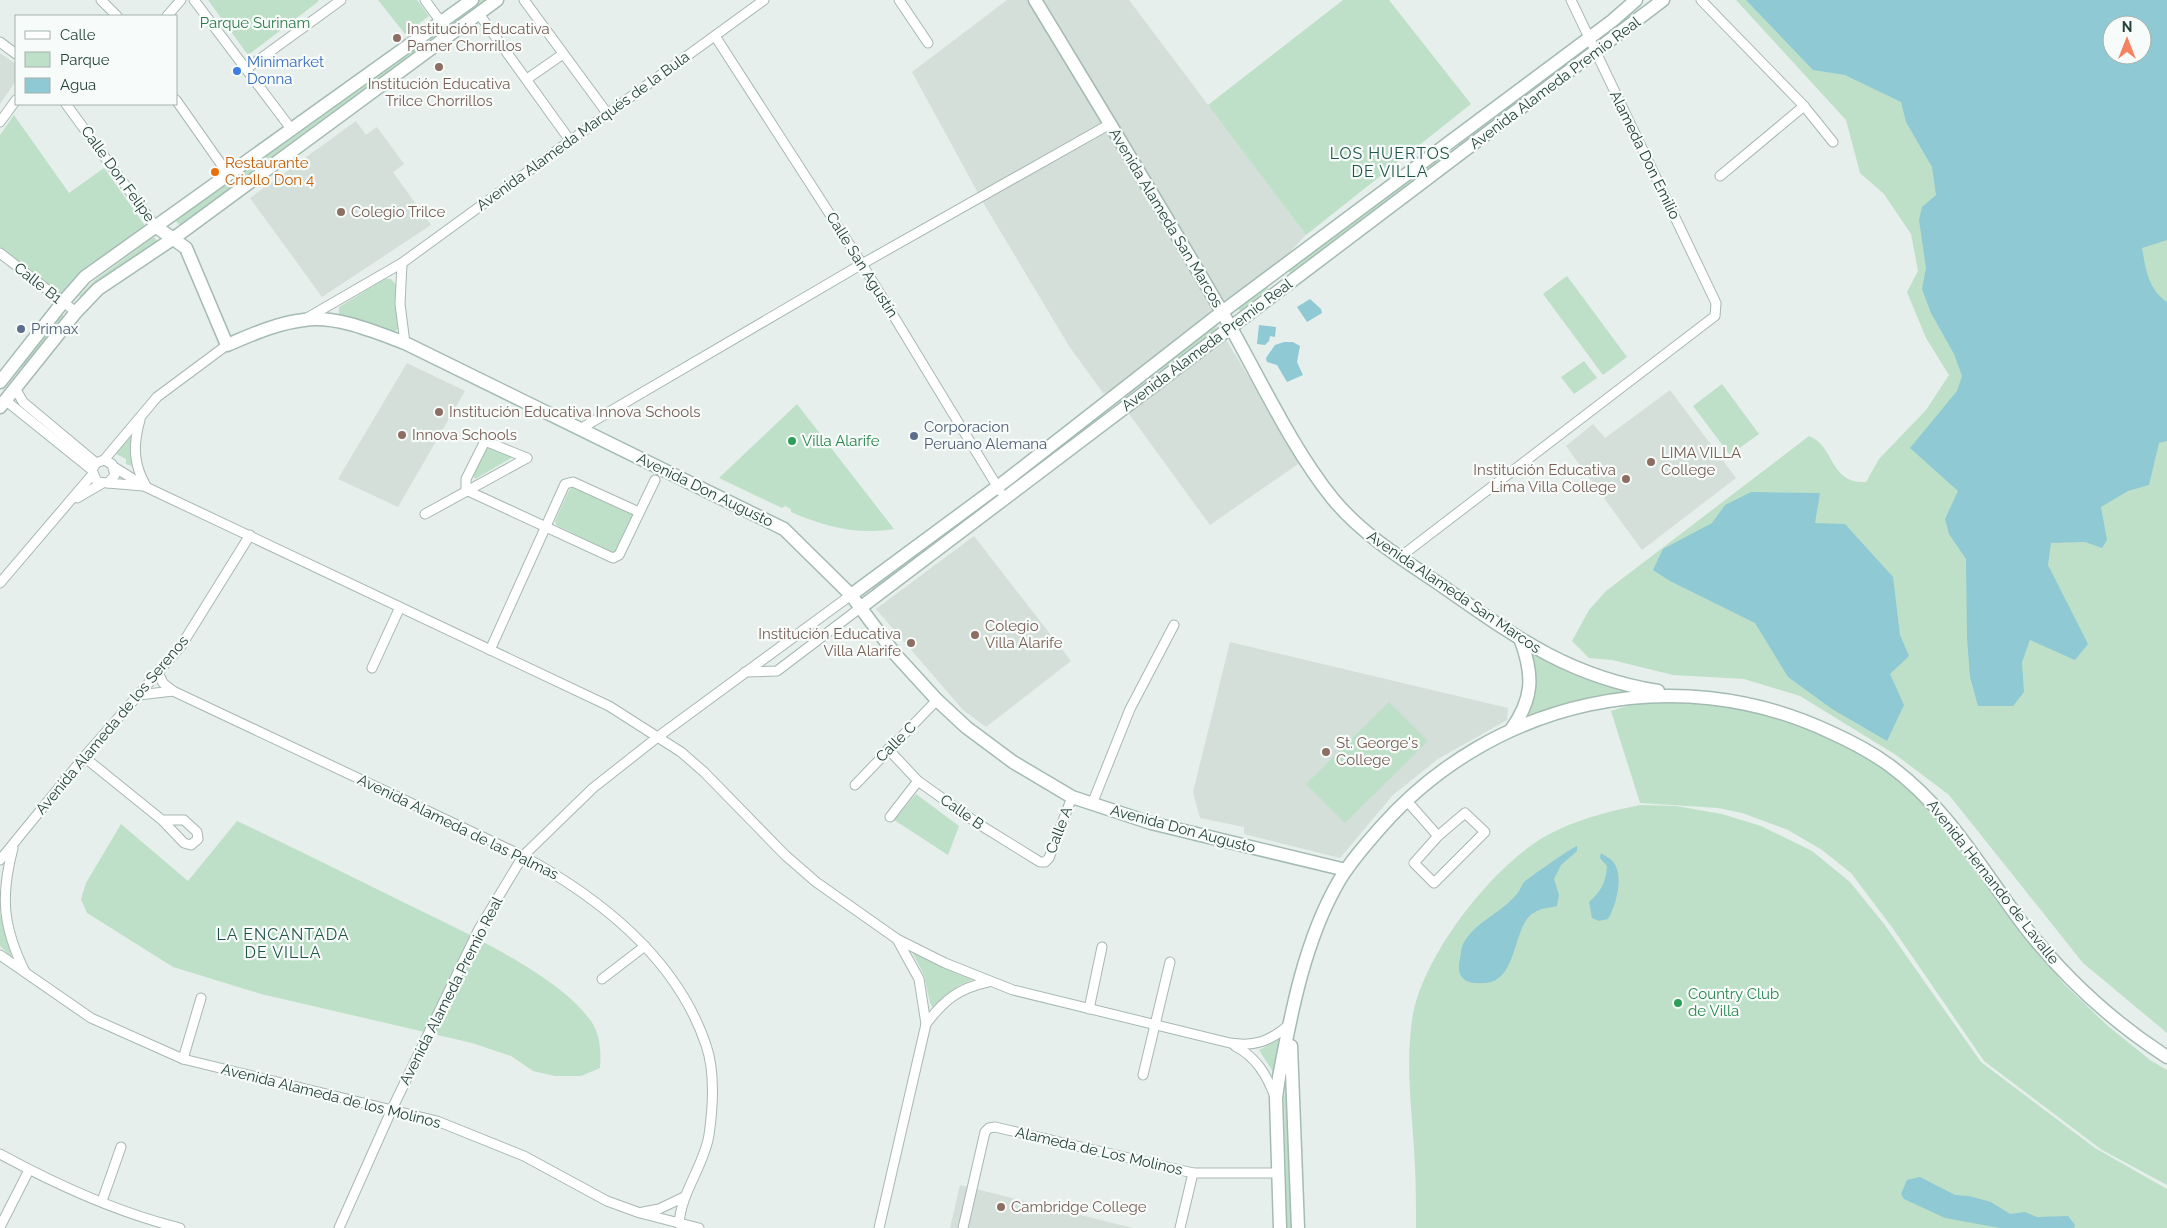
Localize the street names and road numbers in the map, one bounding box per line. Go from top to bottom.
street label: Avenida Alameda Premio Real [1466,12,1645,153]
street label: Avenida Alameda Marqués de la Bula [473,48,693,214]
street label: Alameda Don Emilio [1606,88,1684,222]
street label: Calle Don Felipe [77,123,159,226]
street label: Avenida Alameda San Marcos [1105,125,1227,311]
street label: Calle San Agustín [822,209,902,321]
street label: Calle B1 [11,259,66,308]
street label: Avenida Alameda Premio Real [1118,274,1297,415]
street label: Avenida Don Augusto [634,449,776,531]
street label: Avenida Alameda San Marcos [1364,527,1544,657]
street label: Avenida Alameda de los Serenos [32,632,192,818]
street label: Calle C [872,718,920,766]
street label: Avenida Alameda de las Palmas [355,770,561,884]
street label: Calle B [937,791,987,833]
street label: Avenida Hernando de Lavalle [1923,796,2063,968]
street label: Avenida Don Augusto [1109,801,1258,857]
street label: Calle A [1042,804,1076,856]
street label: Avenida Alameda Premio Real [396,893,507,1088]
street label: Avenida Alameda de los Molinos [219,1060,443,1132]
street label: Alameda de Los Molinos [1014,1123,1184,1179]

